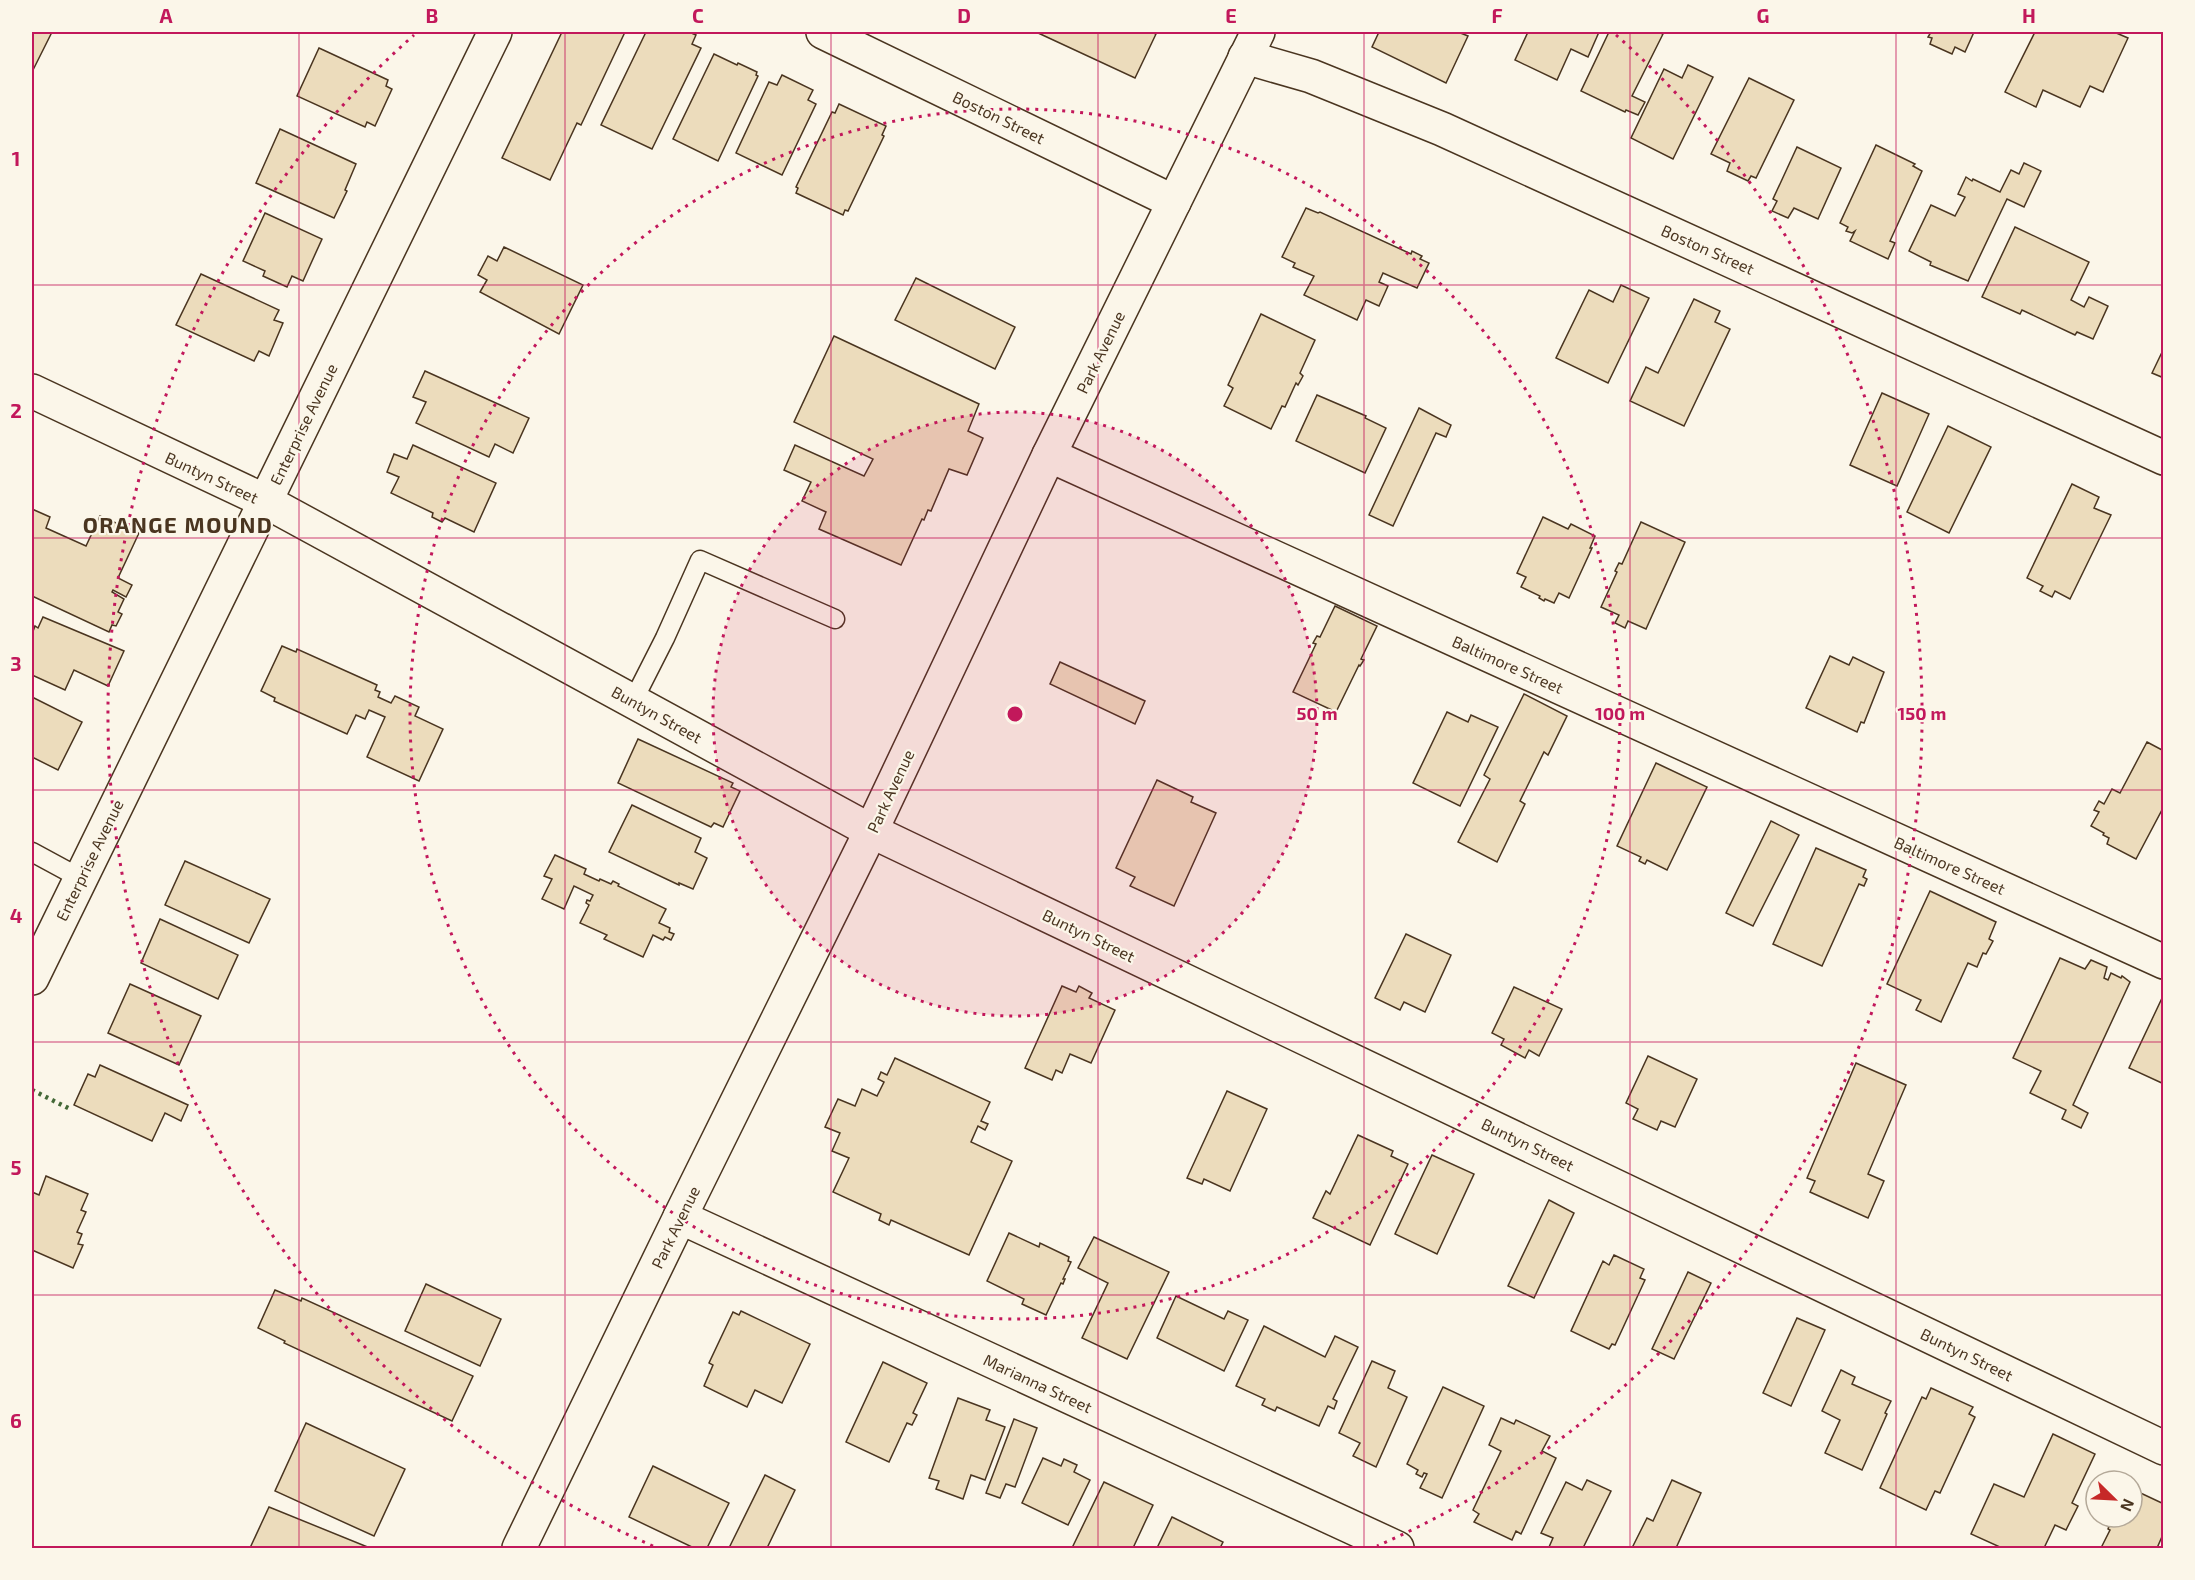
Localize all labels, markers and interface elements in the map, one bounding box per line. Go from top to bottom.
text: A [159,3,173,27]
text: B [426,3,438,27]
text: C [692,3,704,27]
text: D [957,3,971,27]
text: E [1225,3,1237,27]
text: F [1491,3,1503,27]
text: G [1757,3,1769,27]
text: H [2022,3,2036,27]
street label: Boston Street [950,87,1048,147]
text: 1 [12,146,20,170]
street label: Boston Street [1659,220,1757,278]
street label: Park Avenue [1072,308,1128,396]
street label: Enterprise Avenue [265,360,341,488]
text: 2 [10,398,22,422]
street label: Buntyn Street [163,447,261,507]
district label: ORANGE MOUND [83,511,273,537]
street label: Baltimore Street [1450,631,1566,697]
text: 3 [10,651,22,675]
street label: Buntyn Street [609,681,705,747]
text: 50 m [1296,702,1338,724]
text: 100 m [1595,702,1645,724]
text: 150 m [1898,702,1946,724]
centre of rings [1005,704,1025,724]
street label: Park Avenue [863,746,917,836]
street label: Enterprise Avenue [51,796,127,924]
street label: Baltimore Street [1892,832,2008,898]
text: 4 [10,903,23,927]
street label: Buntyn Street [1040,904,1138,966]
street label: Buntyn Street [1479,1113,1577,1175]
text: 5 [10,1155,22,1179]
street label: Park Avenue [647,1183,703,1271]
street label: Buntyn Street [1918,1323,2016,1385]
street label: Marianna Street [981,1350,1095,1416]
text: 6 [10,1408,22,1432]
north arrow [2084,1469,2144,1529]
text: N [2117,1496,2139,1514]

